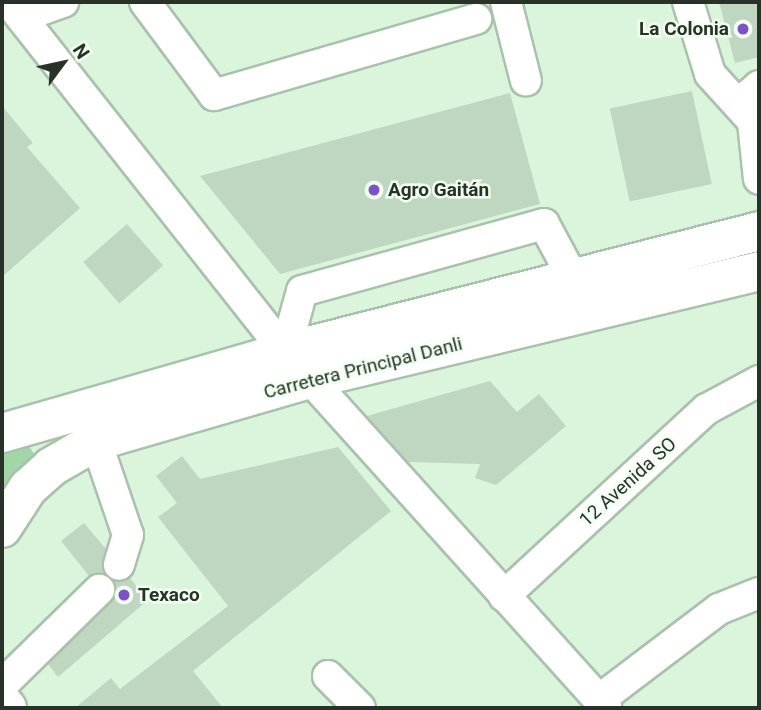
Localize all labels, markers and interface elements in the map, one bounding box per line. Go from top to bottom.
place label: La Colonia [639,18,729,40]
marker: La Colonia [735,21,751,37]
north arrow [28,28,98,98]
text: N [68,39,94,63]
place label: Agro Gaitán [388,179,489,201]
marker: Agro Gaitán [366,182,382,198]
street label: Carretera Principal Danli [261,332,465,404]
street label: 12 Avenida SO [575,433,681,531]
place label: Texaco [138,584,200,606]
marker: Texaco [116,587,132,603]

